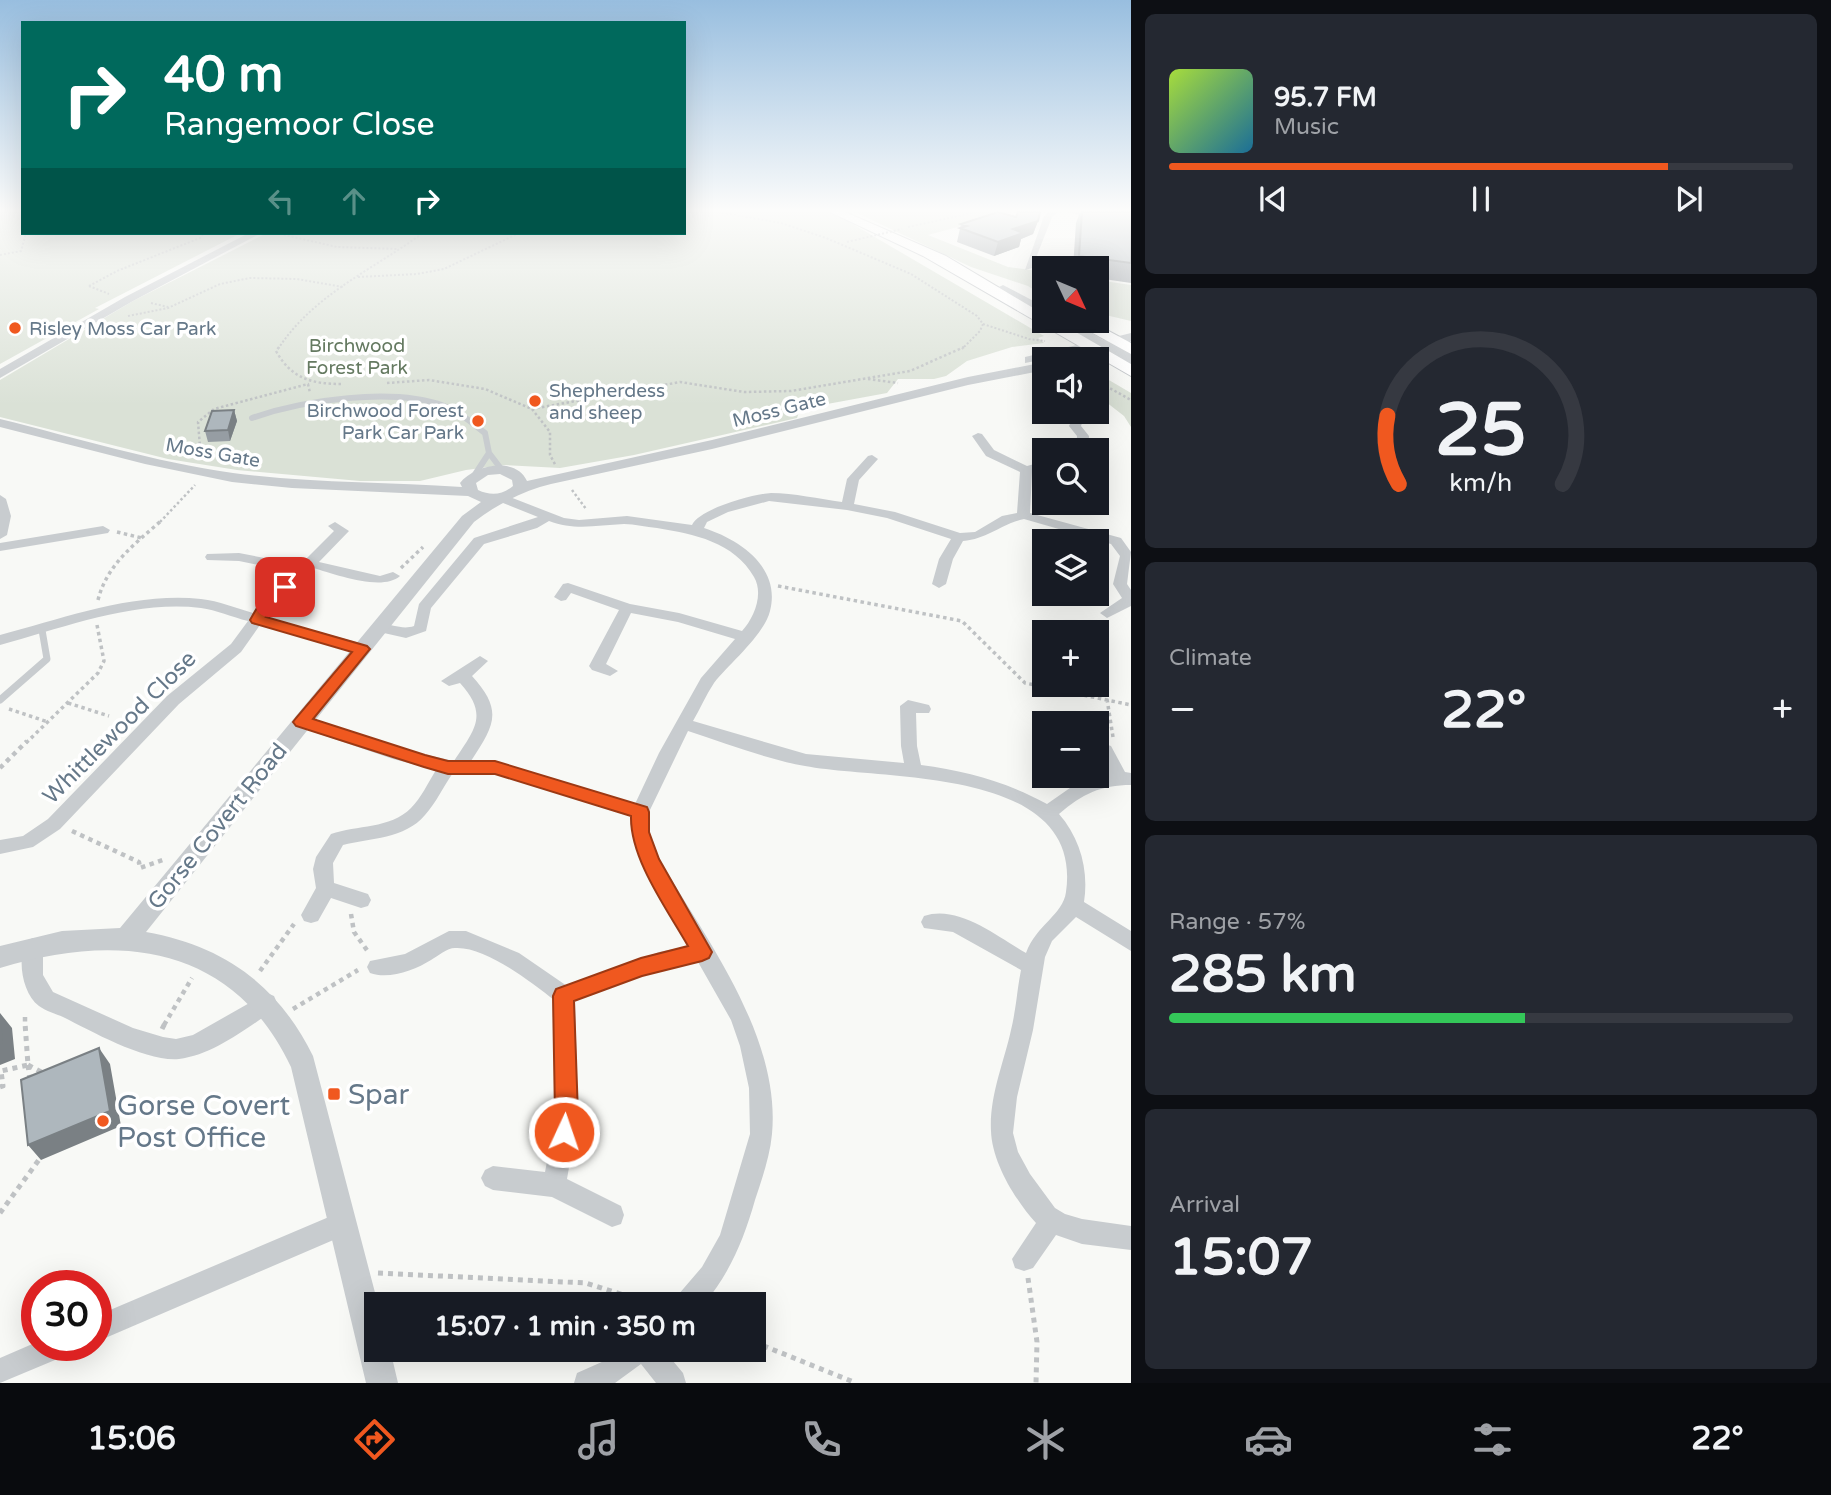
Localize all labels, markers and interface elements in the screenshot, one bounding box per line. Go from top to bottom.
text: 40 m [164,46,283,105]
icon: right [49,49,140,140]
text: 95.7 FM [1274,82,1377,113]
text: Rangemoor Close [164,106,435,144]
text: Music [1274,113,1339,141]
icon: previous [1254,180,1292,218]
icon: pause [1462,180,1500,218]
icon: next [1670,180,1708,218]
icon: left [262,182,300,220]
icon: ahead [335,182,373,220]
icon: right [408,182,446,220]
north arrow [1032,256,1110,332]
map controls [1032,256,1109,788]
place label: Risley Moss Car Park [29,318,216,340]
marker: Risley Moss Car Park [7,320,23,336]
park label: Birchwood Forest Park [306,335,408,379]
button: sound [1032,347,1109,424]
place label: Shepherdess and sheep [549,380,665,424]
text: 25 [1435,387,1527,475]
street label: Moss Gate [730,388,828,432]
marker: Shepherdess and sheep [527,393,543,409]
place label: Birchwood Forest Park Car Park [306,400,464,444]
marker: Birchwood Forest Park Car Park [470,413,486,429]
street label: Moss Gate [164,434,262,472]
button: search [1032,438,1109,515]
text: km/h [1450,467,1512,497]
button: layers [1032,529,1109,606]
pin [255,557,315,617]
icon: arrive [266,568,304,606]
button: + [1032,620,1109,697]
text: Climate [1169,644,1252,672]
street label: Whittlewood Close [37,645,202,810]
text: 22° [1441,679,1526,742]
text: − [1169,687,1196,733]
text: + [1772,687,1793,733]
button: − [1032,711,1109,788]
street label: Gorse Covert Road [142,738,294,916]
text: Range · 57% [1169,908,1305,936]
text: 285 km [1169,943,1357,1006]
place label: Spar [348,1078,409,1112]
marker: Spar [326,1086,342,1102]
place label: Gorse Covert Post Office [117,1089,291,1155]
position arrow [527,1095,601,1169]
marker: Gorse Covert Post Office [95,1113,111,1129]
text: Arrival [1169,1191,1240,1219]
text: 15:07 [1169,1226,1313,1289]
speed limit sign: 30 [21,1270,112,1361]
text: 15:07 · 1 min · 350 m [434,1311,696,1342]
icon: directions [350,1415,399,1464]
icon: music [574,1415,623,1464]
icon: phone [797,1415,846,1464]
icon: climate [1021,1415,1070,1464]
icon: car [1244,1415,1293,1464]
icon: filters [1468,1415,1517,1464]
text: 15:06 [87,1420,176,1458]
text: 22° [1691,1420,1744,1458]

